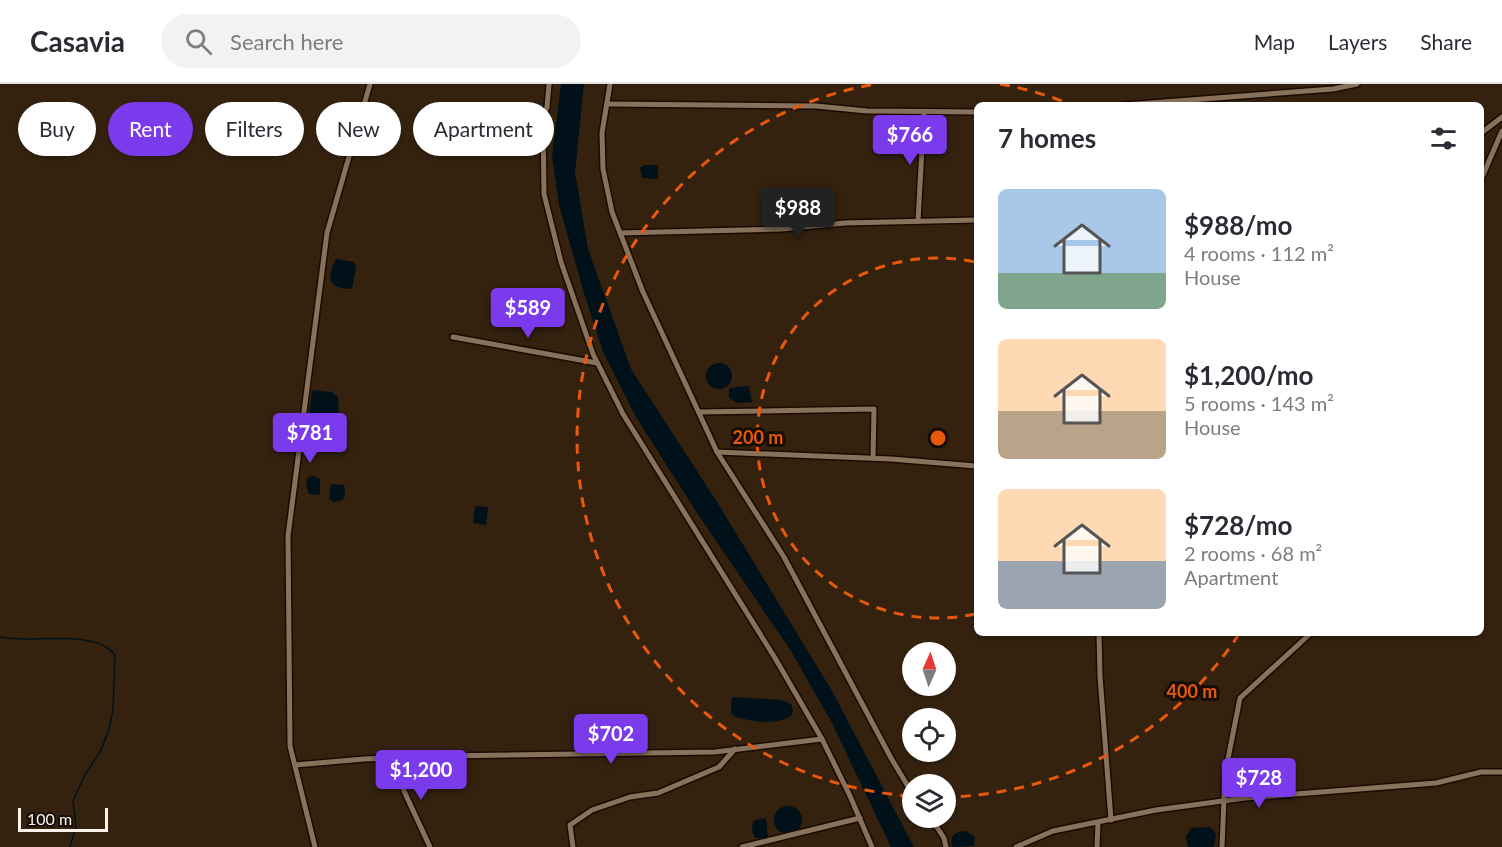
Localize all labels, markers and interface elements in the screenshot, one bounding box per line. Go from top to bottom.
search box [161,14,581,68]
text: Casavia [30,24,125,58]
icon: search [182,25,215,58]
text: Search here [230,28,344,55]
text: Map [1254,29,1295,54]
text: Layers [1328,29,1387,54]
text: Share [1420,29,1472,54]
chip: Buy [18,102,96,156]
chip: Rent [108,102,193,156]
chip: Filters [205,102,304,156]
chip: New [316,102,401,156]
chip: Apartment [413,102,554,156]
pin: $766 [874,115,946,166]
text: $766 [887,122,933,146]
text: 7 homes [998,122,1096,154]
icon: filters [1427,122,1460,155]
pin: $988 [762,188,834,239]
text: $988 [775,195,821,219]
text: $988/mo [1184,209,1292,241]
icon: home [1046,213,1118,285]
text: 4 rooms · 112 m² [1184,241,1334,265]
text: House [1184,265,1241,289]
pin: $589 [492,288,564,339]
text: $589 [505,295,551,319]
text: $1,200/mo [1184,359,1314,391]
icon: home [1046,363,1118,435]
text: 5 rooms · 143 m² [1184,391,1334,415]
pin: $781 [274,413,346,464]
text: House [1184,415,1241,439]
text: $781 [287,420,333,444]
text: 200 m [733,426,783,448]
centre of rings [928,428,948,448]
text: $728/mo [1184,509,1292,541]
icon: home [1046,513,1118,585]
text: 2 rooms · 68 m² [1184,541,1322,565]
text: Apartment [1184,565,1278,589]
north arrow [902,642,956,696]
map controls [902,642,956,828]
text: 400 m [1167,680,1217,702]
button: locate [902,708,956,762]
pin: $702 [575,714,647,765]
text: $702 [588,721,634,745]
pin: $1,200 [372,750,470,801]
text: $1,200 [390,757,452,781]
pin: $728 [1223,758,1295,809]
text: $728 [1236,765,1282,789]
button: layers [902,774,956,828]
scale bar [18,805,108,832]
text: 100 m [27,809,72,828]

